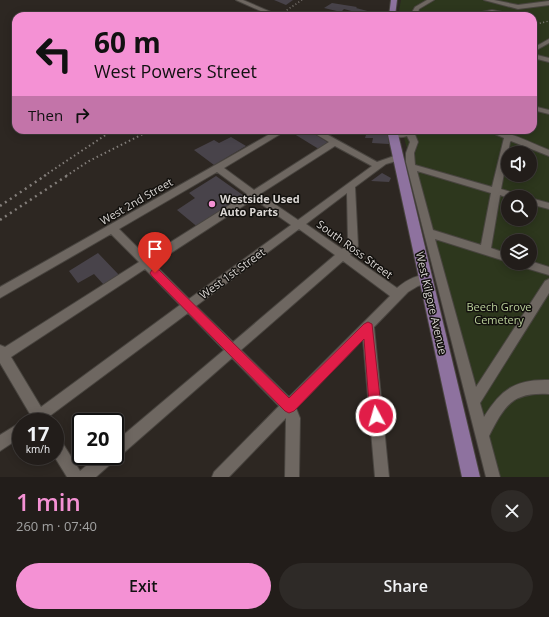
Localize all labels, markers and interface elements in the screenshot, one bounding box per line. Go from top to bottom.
text: 60 m [94,23,161,61]
icon: left [28,28,80,80]
text: West Powers Street [94,59,257,83]
icon: right [71,104,93,126]
text: Then [28,105,63,125]
map controls [501,146,537,270]
button: sound [501,146,537,182]
street label: West 2nd Street [97,174,175,228]
button: search [501,190,537,226]
place label: Westside Used Auto Parts [220,191,300,219]
marker: Westside Used Auto Parts [207,199,217,209]
street label: South Ross Street [314,216,396,282]
pin [138,232,172,273]
button: layers [501,234,537,270]
icon: arrive [144,238,166,260]
street label: West 1st Street [196,244,268,302]
street label: West Kilgore Avenue [413,250,451,356]
park label: Beech Grove Cemetery [466,299,532,327]
position arrow [355,395,397,437]
speed limit sign: 20 [72,413,124,465]
text: 17 [27,420,49,447]
text: km/h [26,442,50,456]
text: 1 min [16,485,81,518]
button: close [491,490,533,532]
text: 260 m · 07:40 [16,517,97,535]
button: Exit [16,563,271,609]
button: Share [279,563,533,609]

